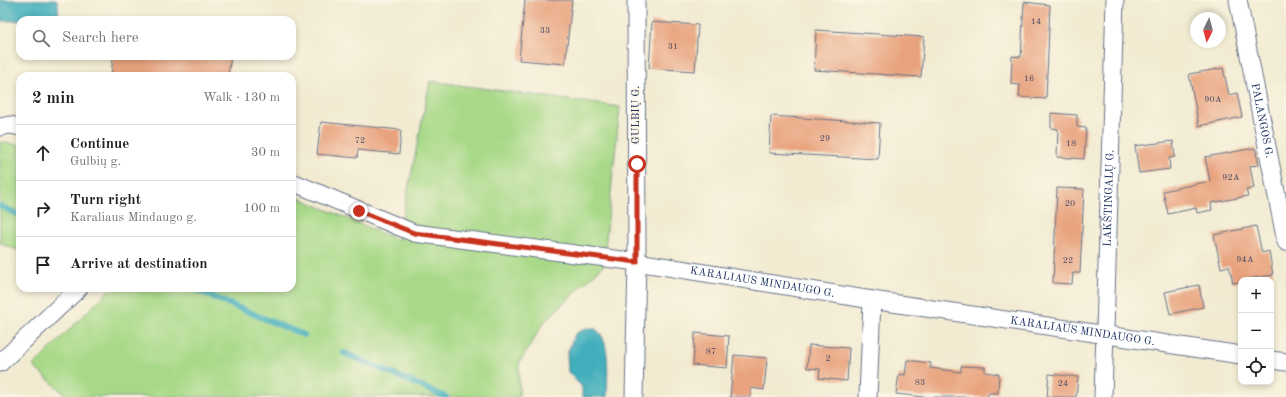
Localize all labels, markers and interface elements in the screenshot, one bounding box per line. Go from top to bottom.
north arrow [1190,12,1226,48]
search box [16,16,296,60]
house number: 14 [1031,17,1041,26]
house number: 33 [540,26,550,35]
icon: search [30,27,52,49]
text: Search here [62,31,139,46]
house number: 31 [668,42,678,51]
house number: 16 [1024,74,1034,83]
street label: PALANGOS G. [1249,82,1275,159]
street label: GULBIŲ G. [631,86,642,144]
text: 2 min [32,90,75,107]
text: Walk · 130 m [203,91,280,104]
house number: 90A [1204,95,1222,104]
house number: 29 [820,134,830,143]
house number: 72 [355,136,365,145]
text: Continue [70,137,129,152]
house number: 18 [1066,139,1076,148]
icon: ahead [32,142,54,164]
text: 30 m [251,146,280,159]
street label: LAKŠTINGALŲ G. [1100,149,1116,247]
text: Gulbių g. [70,155,121,168]
route start [628,155,646,173]
house number: 92A [1222,173,1240,182]
text: Turn right [70,193,141,208]
icon: right [32,198,54,220]
house number: 20 [1065,199,1075,208]
text: 100 m [243,202,280,215]
route end [350,202,368,220]
text: Karaliaus Mindaugo g. [70,211,197,224]
icon: arrive [32,254,54,276]
house number: 94A [1236,255,1254,264]
house number: 22 [1063,256,1073,265]
text: Arrive at destination [70,257,208,272]
street label: KARALIAUS MINDAUGO G. [689,265,835,299]
map controls [1238,277,1274,385]
button: + [1238,277,1274,313]
button: − [1238,313,1274,349]
street label: KARALIAUS MINDAUGO G. [1009,315,1156,348]
house number: 87 [706,347,716,356]
button: locate [1238,349,1274,385]
house number: 2 [825,354,831,363]
house number: 83 [915,378,925,387]
house number: 24 [1058,379,1068,388]

